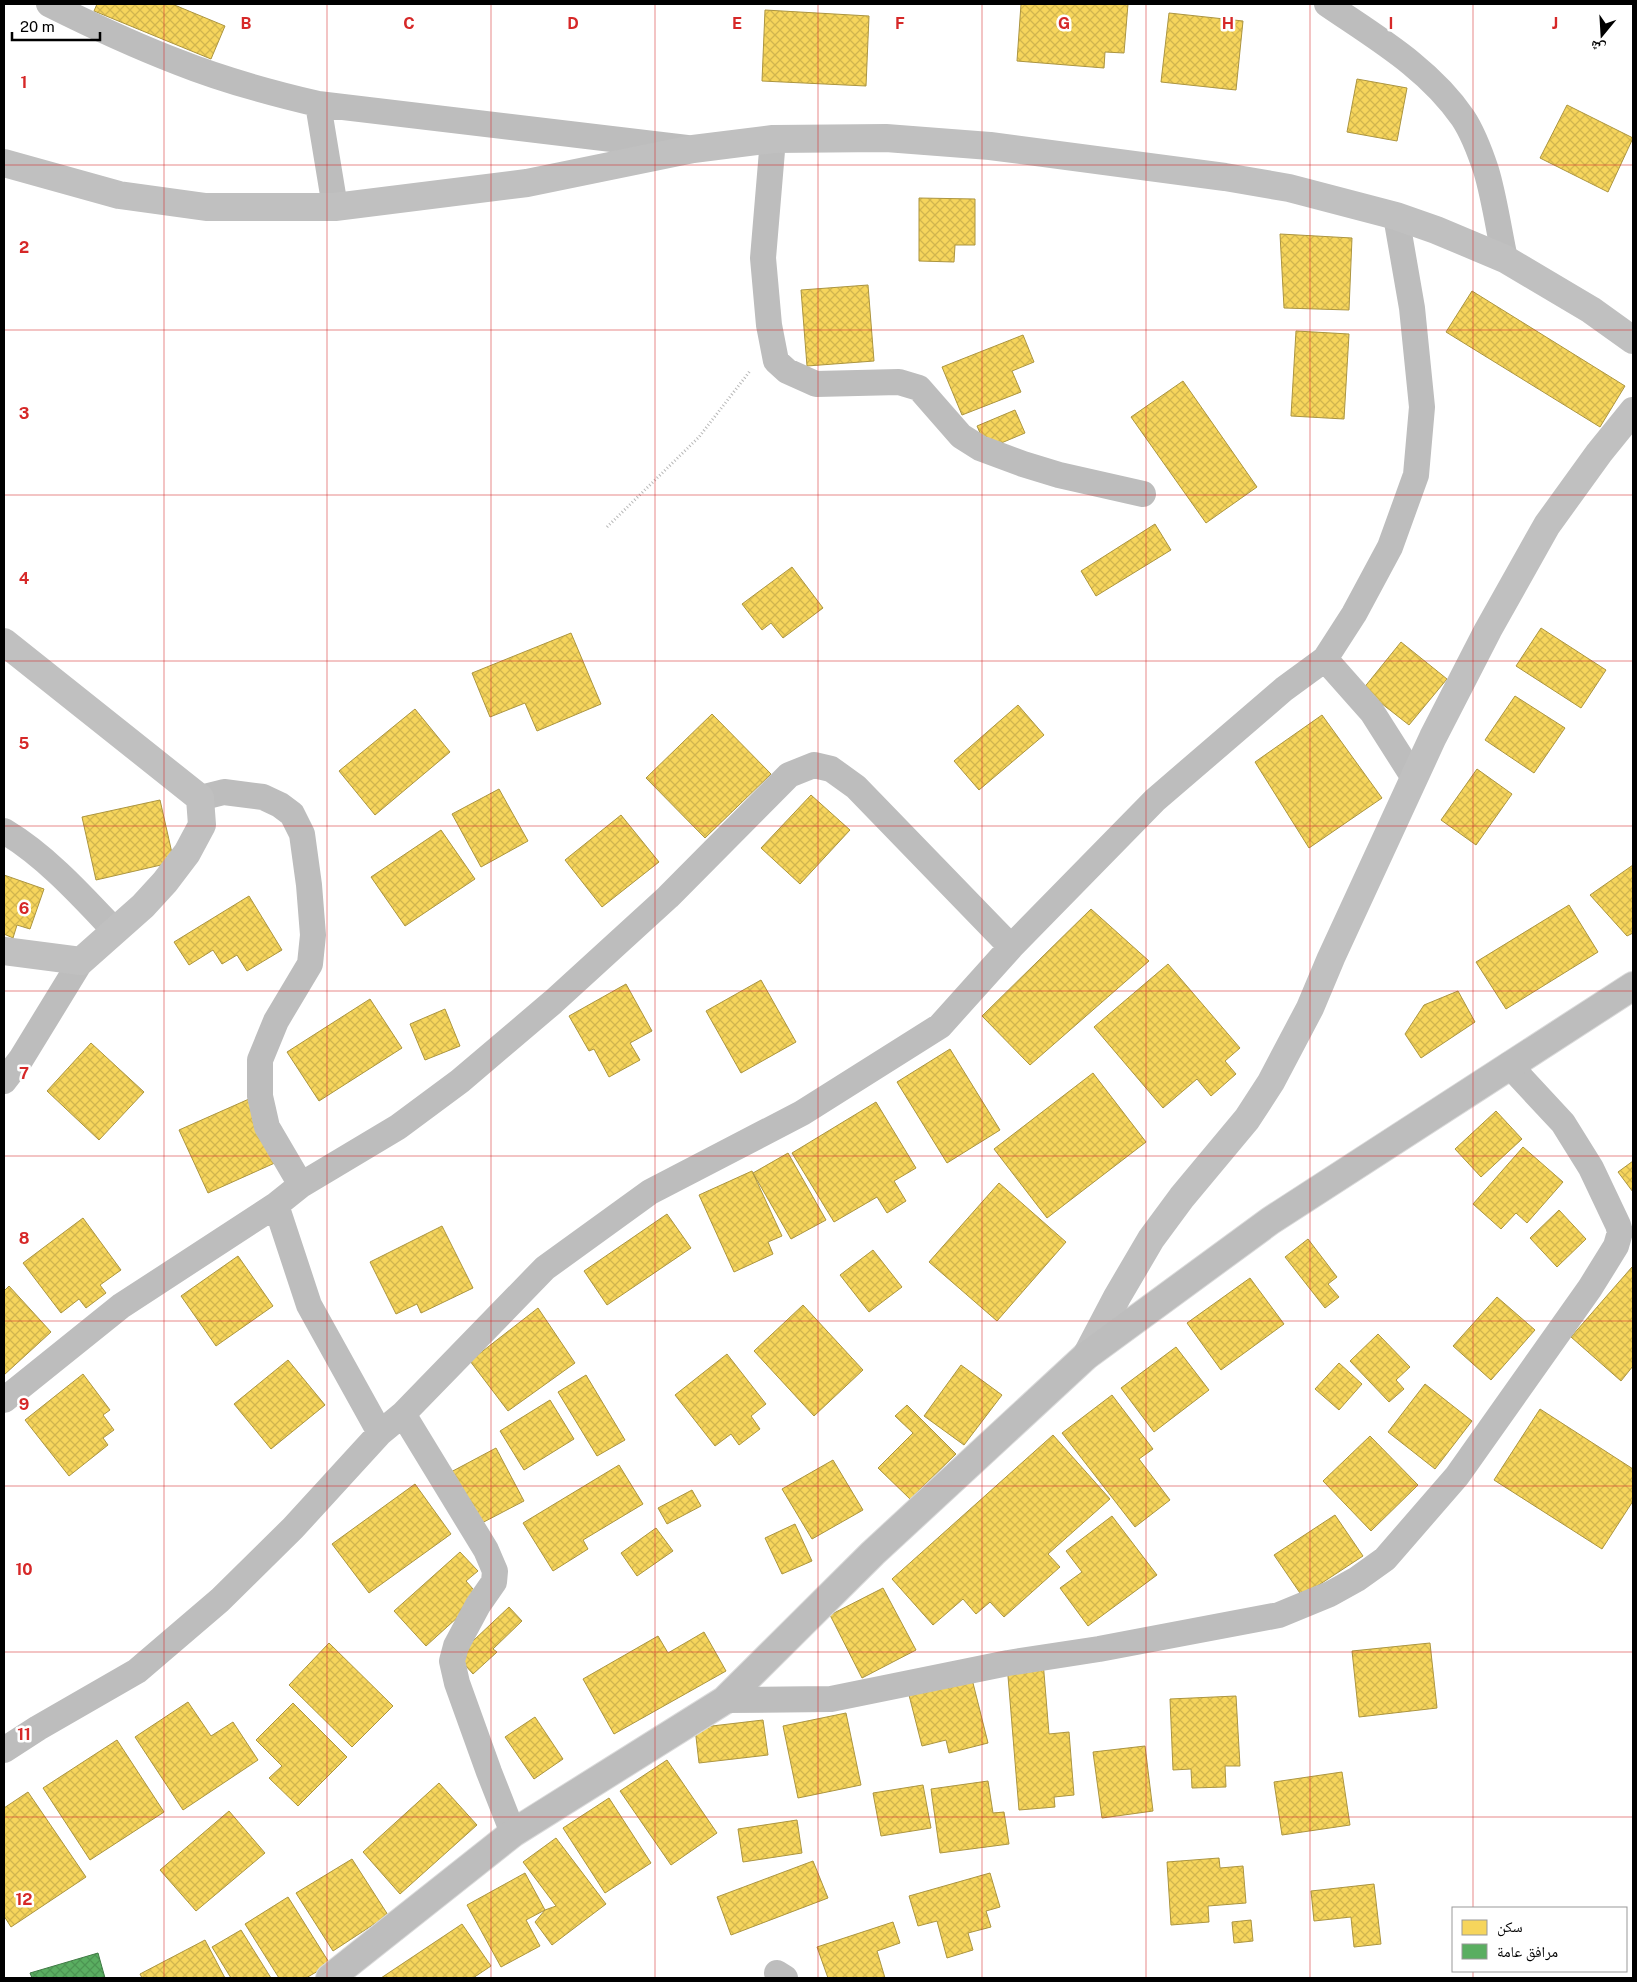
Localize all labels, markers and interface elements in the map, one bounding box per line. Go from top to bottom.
scale bar [12,10,100,42]
north arrow [1577,10,1627,60]
text: B [241,14,252,33]
text: C [403,14,415,33]
text: D [567,14,579,33]
text: E [732,14,742,33]
text: F [895,14,905,33]
text: G [1058,14,1070,33]
text: H [1222,14,1234,33]
text: I [1389,14,1393,33]
text: J [1552,14,1558,33]
text: 20 m [20,18,55,35]
text: ش [1588,36,1608,57]
text: 1 [21,73,27,92]
text: 2 [19,238,29,257]
text: 3 [19,404,29,423]
text: 4 [19,569,30,588]
text: 5 [19,734,30,753]
text: 6 [19,899,29,918]
text: 7 [19,1064,29,1083]
text: 8 [19,1229,30,1248]
text: 9 [19,1395,29,1414]
text: 10 [15,1560,33,1579]
text: 11 [17,1725,31,1744]
text: 12 [15,1890,33,1909]
legend [1452,1907,1627,1972]
text: سكن [1497,1918,1523,1937]
text: مرافق عامة [1497,1943,1558,1962]

